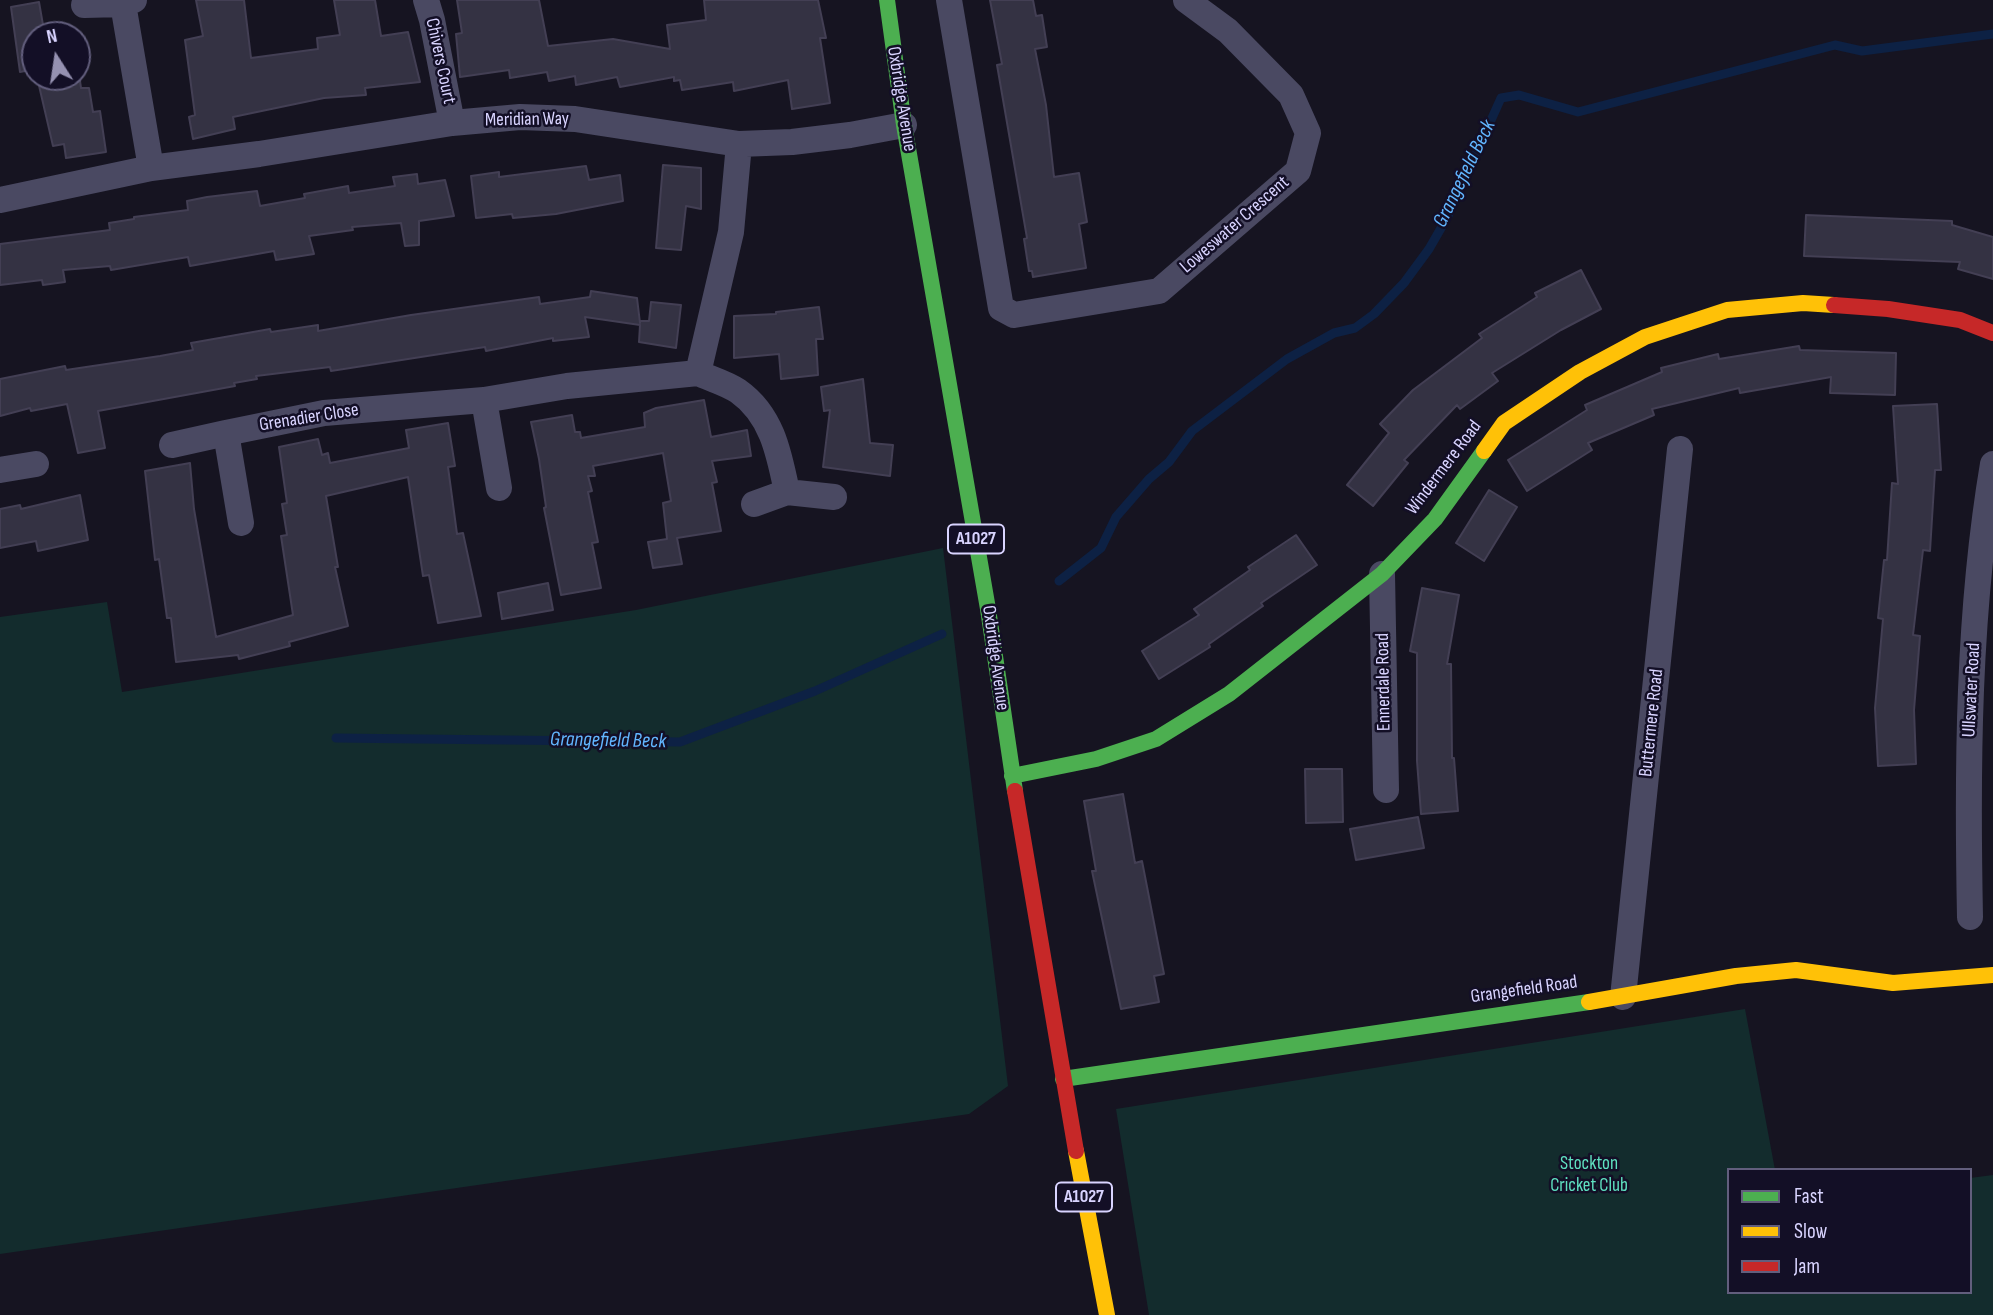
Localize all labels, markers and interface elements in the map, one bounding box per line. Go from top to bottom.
street label: Chivers Court [420,16,460,106]
north arrow [21,21,91,91]
text: N [45,25,59,49]
street label: Oxbridge Avenue [881,45,921,153]
street label: Meridian Way [485,108,569,132]
water label: Grangefield Beck [1428,116,1502,232]
street label: Loweswater Crescent [1176,171,1294,279]
street label: Grenadier Close [258,399,360,437]
street label: Windermere Road [1401,416,1487,520]
road number: A1027 [948,524,1004,554]
street label: Oxbridge Avenue [976,604,1014,712]
street label: Ennerdale Road [1372,633,1396,731]
street label: Ullswater Road [1958,642,1986,738]
street label: Buttermere Road [1635,668,1669,778]
water label: Grangefield Beck [550,727,666,755]
street label: Grangefield Road [1469,971,1579,1009]
park label: Stockton Cricket Club [1550,1153,1628,1197]
legend [1727,1168,1972,1294]
road number: A1027 [1056,1182,1112,1212]
text: Fast [1794,1184,1824,1209]
text: Slow [1794,1219,1827,1244]
text: Jam [1794,1254,1820,1279]

